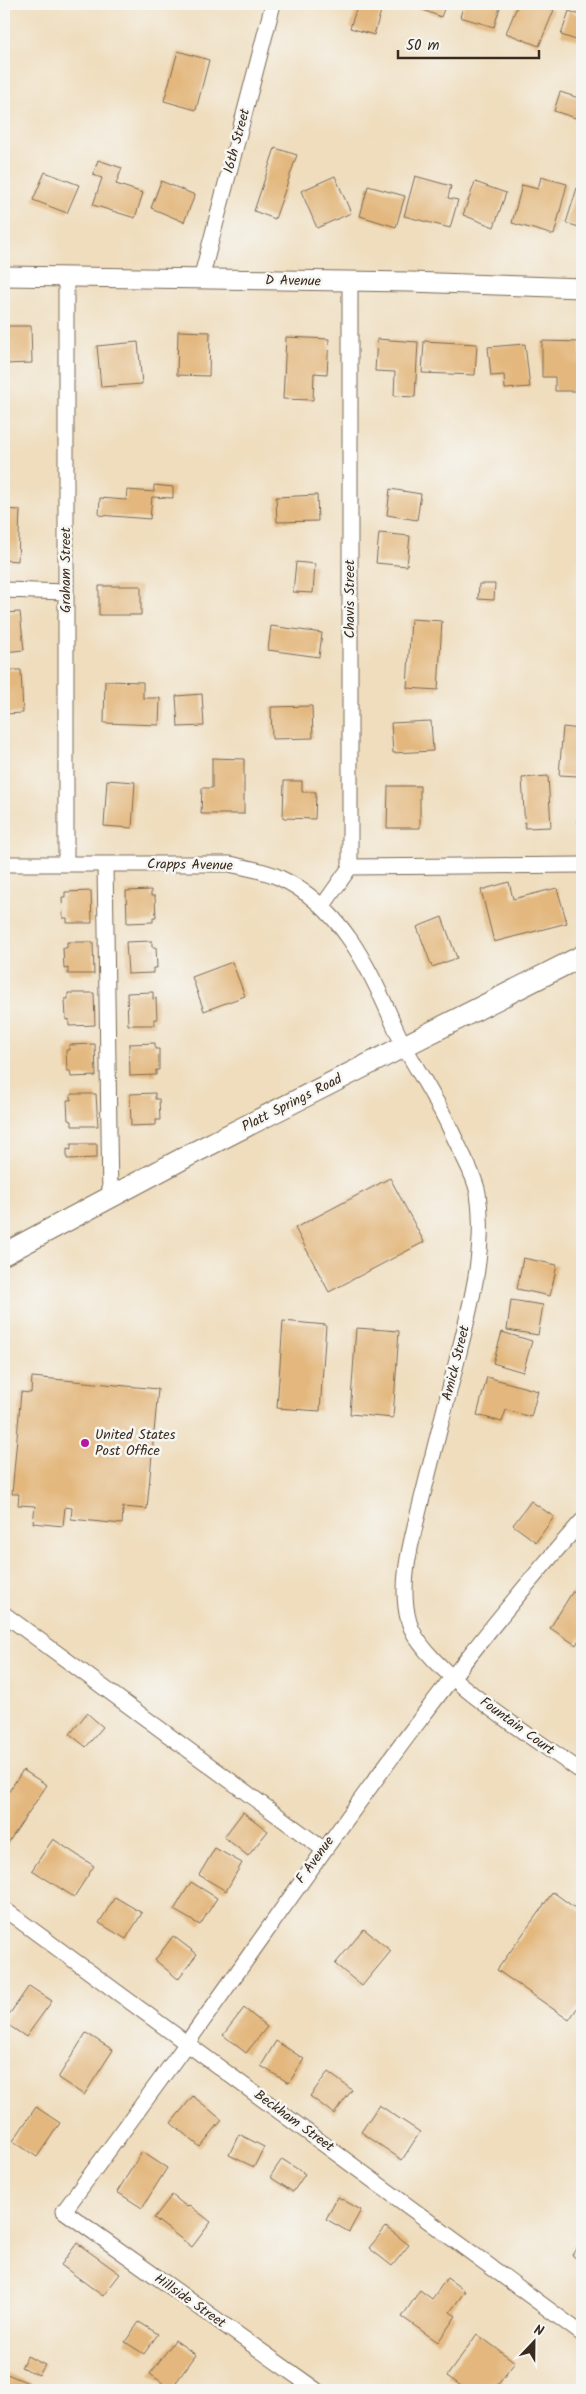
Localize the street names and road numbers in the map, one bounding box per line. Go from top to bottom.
street label: 16th Street [218,106,256,176]
street label: D Avenue [265,270,322,292]
street label: Graham Street [55,526,77,613]
street label: Chavis Street [339,559,361,638]
street label: Crapps Avenue [147,853,234,877]
street label: Platt Springs Road [238,1068,347,1138]
street label: Amick Street [436,1322,476,1403]
street label: Fountain Court [475,1691,559,1761]
street label: F Avenue [290,1831,340,1888]
street label: Beckham Street [249,2084,339,2158]
street label: Hillside Street [150,2268,231,2334]

